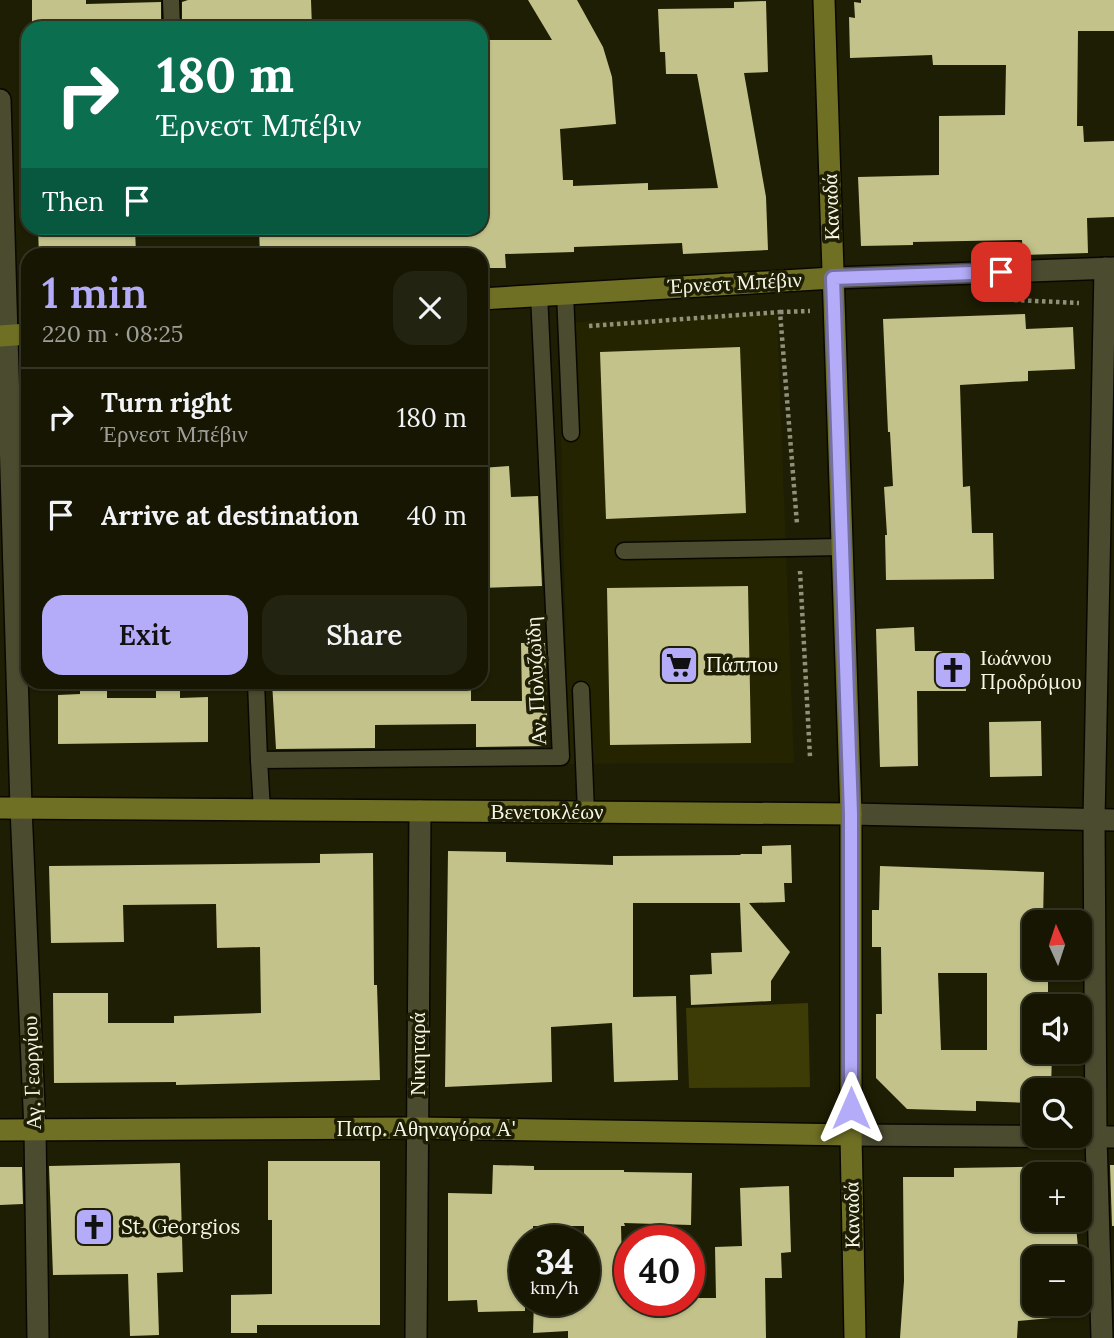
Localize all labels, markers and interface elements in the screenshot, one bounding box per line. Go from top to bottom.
text: 180 m [157,43,294,105]
icon: right [42,49,133,140]
text: Έρνεστ Μπέβιν [157,104,361,145]
street label: Καναδά [816,173,845,241]
icon: arrive [118,182,156,220]
text: Then [42,185,104,218]
pin [971,242,1031,302]
icon: arrive [982,253,1020,291]
text: 1 min [42,266,147,320]
street label: Έρνεστ Μπέβιν [666,266,803,300]
button: close [393,271,467,345]
text: 220 m · 08:25 [42,319,183,348]
text: Turn right [101,386,232,419]
icon: right [42,398,80,436]
text: 180 m [397,401,467,434]
text: Έρνεστ Μπέβιν [101,419,248,448]
icon: arrive [42,496,80,534]
text: Arrive at destination [101,499,359,532]
text: 40 m [407,499,467,532]
button: Exit [42,595,248,675]
button: Share [262,595,467,675]
street label: Αν. Πολυζωϊδη [519,616,552,746]
supermarket icon: Πάππου [658,644,700,686]
place label: Ιωάννου Προδρόμου [980,644,1082,695]
church icon: Ιωάννου Προδρόμου [932,649,974,691]
place label: Πάππου [706,651,778,678]
street label: Βενετοκλέων [491,798,603,825]
north arrow [1022,910,1092,980]
map controls [1022,910,1092,1316]
button: sound [1022,994,1092,1064]
street label: Νικηταρά [404,1012,431,1096]
street label: Αγ. Γεωργίου [16,1016,47,1131]
position arrow [814,1071,888,1145]
button: search [1022,1078,1092,1148]
street label: Πατρ. Αθηναγόρα Α' [336,1115,516,1142]
button: + [1022,1162,1092,1232]
street label: Καναδά [837,1181,866,1249]
church icon: St. Georgios [73,1206,115,1248]
place label: St. Georgios [121,1213,240,1240]
speed limit sign: 40 [614,1225,705,1316]
text: 34 [535,1239,574,1284]
button: − [1022,1246,1092,1316]
text: km/h [530,1276,579,1299]

